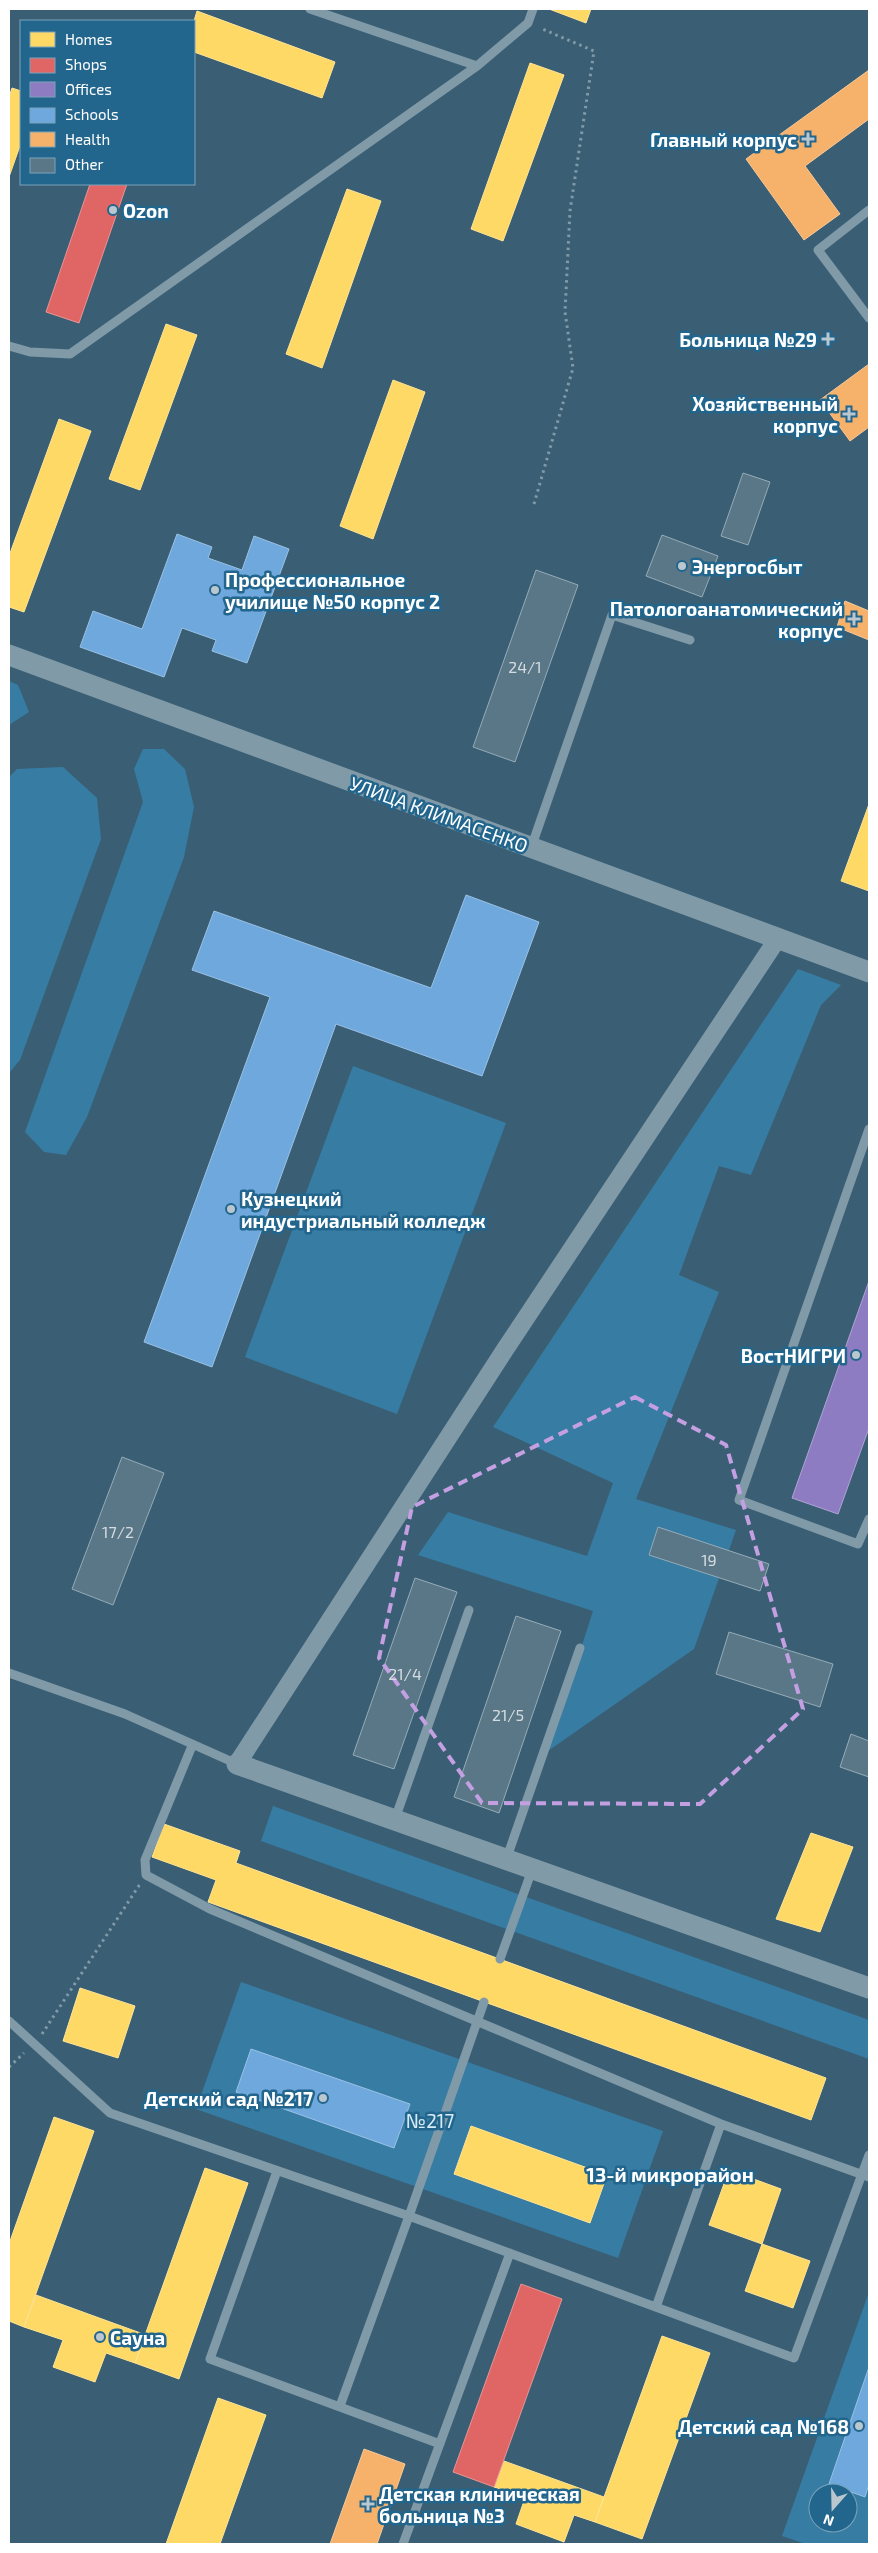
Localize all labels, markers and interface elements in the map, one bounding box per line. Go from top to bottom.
legend [20,20,195,185]
text: Homes [65,30,112,48]
text: Shops [65,55,107,73]
text: Offices [65,80,112,98]
text: Schools [65,105,119,123]
place label: Главный корпус [650,128,797,151]
text: Health [65,130,110,148]
marker: Главный корпус [801,132,815,146]
text: Other [65,155,104,173]
place label: Ozon [123,199,169,222]
marker: Ozon [107,204,119,216]
place label: Больница №29 [679,328,817,351]
marker: Больница №29 [821,332,835,346]
place label: Хозяйственный корпус [692,392,838,437]
marker: Хозяйственный корпус [842,407,856,421]
place label: Энергосбыт [692,555,803,578]
marker: Энергосбыт [676,560,688,572]
place label: Профессиональное училище №50 корпус 2 [225,568,440,613]
marker: Профессиональное училище №50 корпус 2 [209,584,221,596]
place label: Патологоанатомический корпус [610,597,843,642]
marker: Патологоанатомический корпус [847,612,861,626]
house number: 24/1 [508,657,542,676]
street label: УЛИЦА КЛИМАСЕНКО [347,771,531,857]
place label: Кузнецкий индустриальный колледж [241,1187,486,1232]
marker: Кузнецкий индустриальный колледж [225,1203,237,1215]
place label: ВостНИГРИ [741,1344,846,1367]
marker: ВостНИГРИ [850,1349,862,1361]
house number: 17/2 [102,1522,134,1541]
house number: 19 [701,1550,717,1569]
house number: 21/4 [388,1664,422,1683]
house number: 21/5 [492,1705,524,1724]
place label: Детский сад №217 [144,2087,313,2110]
marker: Детский сад №217 [317,2092,329,2104]
park label: №217 [406,2109,454,2132]
district label: 13-й микрорайон [586,2162,754,2186]
place label: Сауна [110,2326,165,2349]
marker: Сауна [94,2331,106,2343]
place label: Детский сад №168 [678,2415,849,2438]
marker: Детский сад №168 [853,2420,865,2432]
place label: Детская клиническая больница №3 [379,2482,580,2527]
north arrow [808,2483,858,2533]
marker: Детская клиническая больница №3 [361,2497,375,2511]
text: N [821,2511,836,2530]

